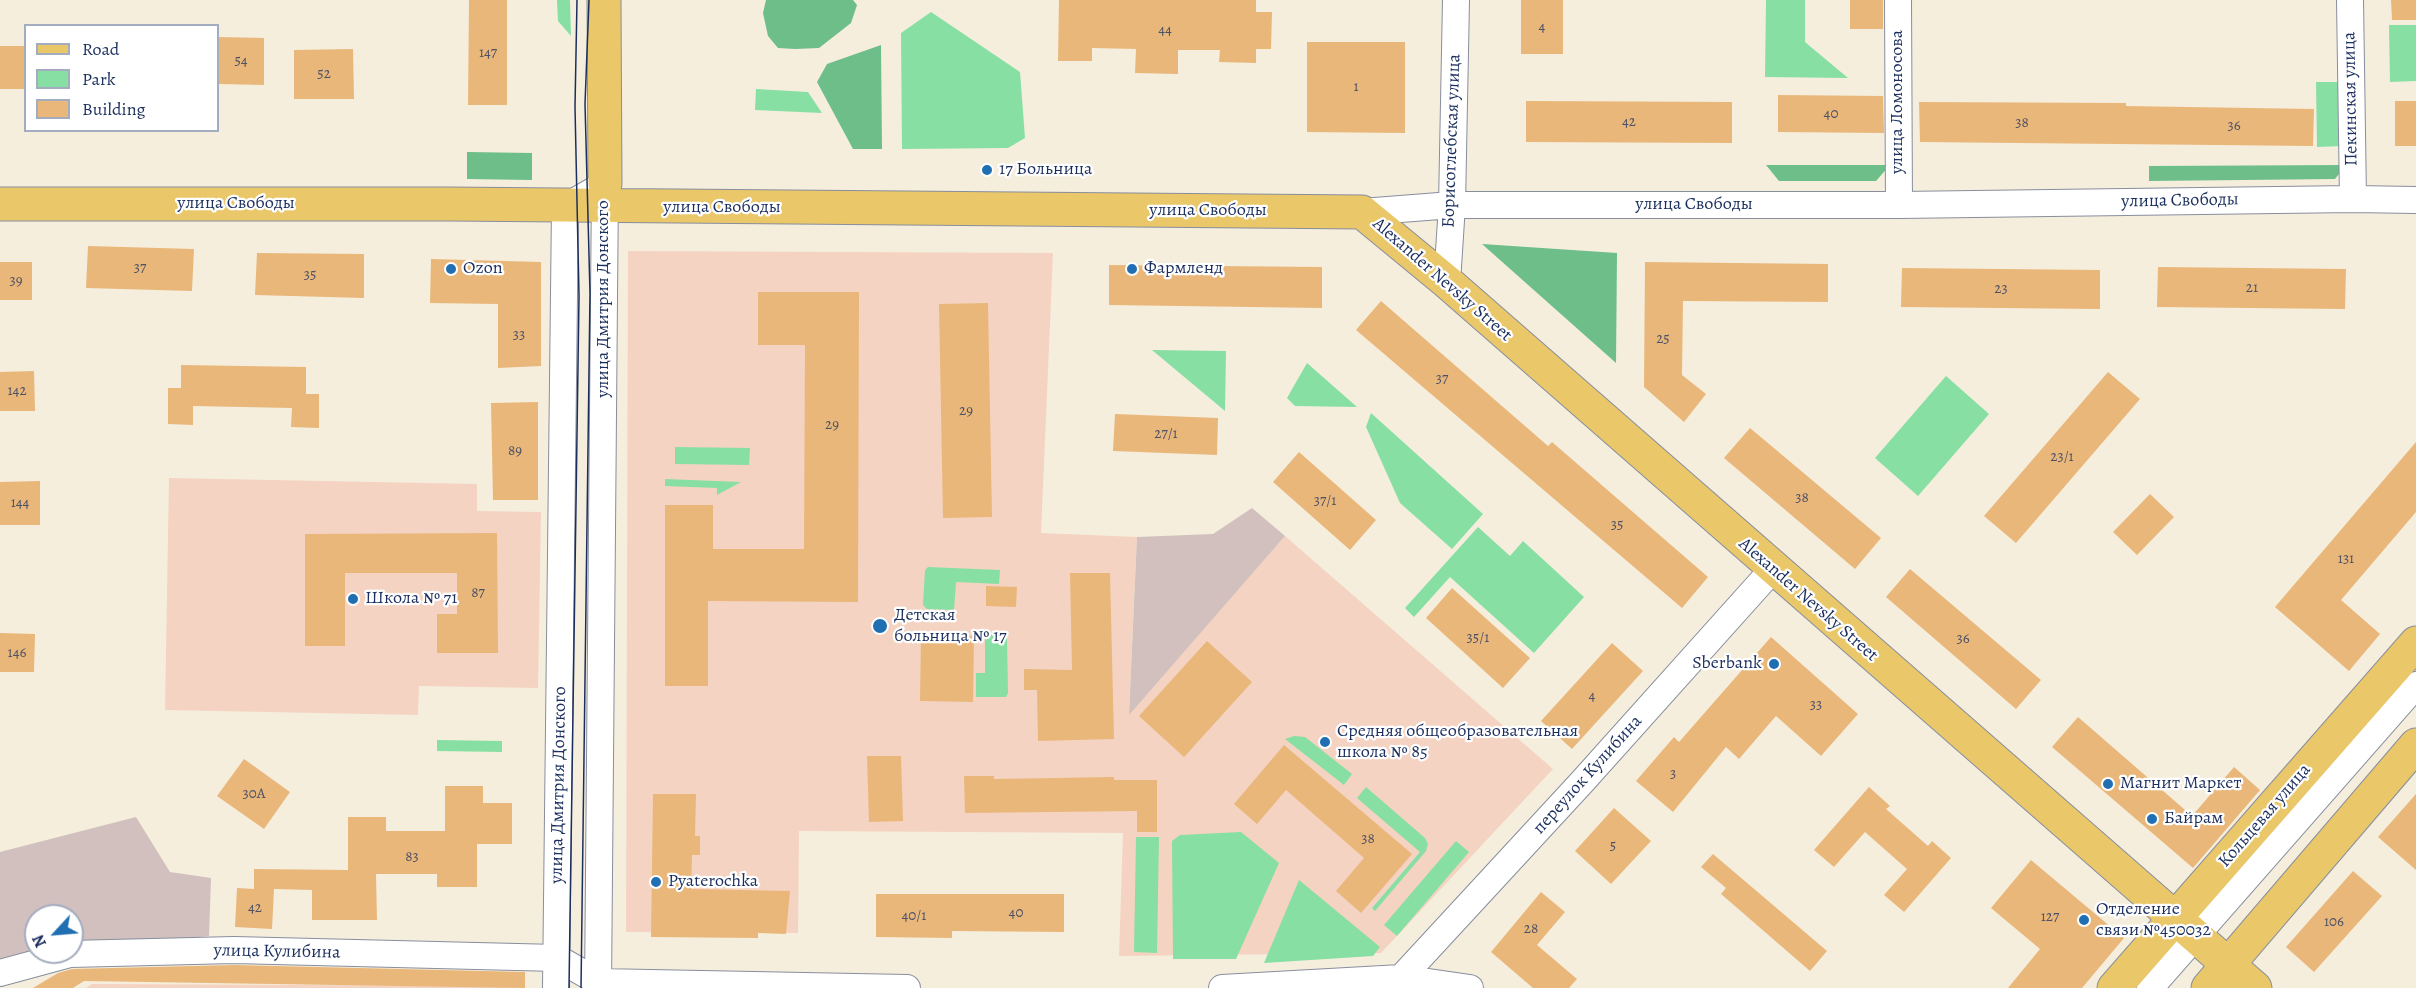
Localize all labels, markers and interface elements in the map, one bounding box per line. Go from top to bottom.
house number: 4 [1539,18,1545,36]
house number: 44 [1158,21,1172,39]
legend [24,24,219,132]
street label: улица Ломоносова [1887,30,1909,174]
street label: Пекинская улица [2339,32,2363,166]
text: Road [82,37,119,61]
house number: 147 [479,44,497,62]
house number: 54 [234,52,248,70]
street label: Борисоглебская улица [1438,54,1466,228]
house number: 52 [317,65,331,83]
text: Park [82,67,116,91]
house number: 1 [1353,78,1359,96]
text: Building [82,97,146,121]
house number: 40 [1824,105,1838,123]
house number: 42 [1622,113,1636,131]
house number: 38 [2015,114,2029,132]
house number: 36 [2227,117,2241,135]
place label: 17 Больница [999,159,1092,181]
marker: 17 Больница [980,163,994,177]
street label: улица Свободы [2121,189,2239,213]
street label: улица Свободы [177,193,295,215]
street label: улица Свободы [1635,194,1753,216]
street label: улица Свободы [663,197,781,219]
street label: улица Дмитрия Донского [593,200,615,398]
street label: улица Свободы [1149,200,1267,222]
street label: Alexander Nevsky Street [1368,214,1516,346]
place label: Ozon [463,258,503,280]
place label: Фармленд [1144,258,1223,280]
house number: 37 [134,259,146,277]
marker: Ozon [444,262,458,276]
marker: Фармленд [1125,262,1139,276]
house number: 35 [304,266,316,284]
house number: 39 [9,272,23,290]
house number: 21 [2246,279,2258,297]
house number: 23 [1994,280,2008,298]
house number: 33 [513,326,525,344]
house number: 25 [1656,330,1670,348]
house number: 37 [1436,370,1448,388]
house number: 142 [7,382,27,400]
house number: 29 [959,402,973,420]
house number: 29 [825,416,839,434]
house number: 27/1 [1154,425,1178,443]
house number: 89 [508,442,522,460]
house number: 23/1 [2050,448,2074,466]
house number: 38 [1795,489,1809,507]
house number: 37/1 [1314,492,1336,510]
house number: 144 [11,494,29,512]
house number: 35 [1611,516,1623,534]
street label: Alexander Nevsky Street [1734,534,1882,666]
house number: 131 [2338,550,2354,568]
house number: 87 [471,584,485,602]
place label: Школа № 71 [365,588,457,610]
marker: Школа № 71 [346,592,360,606]
place label: Детская больница № 17 [894,605,1007,648]
marker: Детская больница № 17 [871,617,889,635]
house number: 35/1 [1467,629,1489,647]
house number: 36 [1956,630,1970,648]
house number: 146 [8,644,26,662]
place label: Sberbank [1692,653,1762,675]
marker: Sberbank [1767,657,1781,671]
street label: улица Дмитрия Донского [546,686,572,884]
house number: 4 [1589,687,1595,705]
house number: 33 [1810,696,1822,714]
street label: переулок Кулибина [1529,711,1647,839]
place label: Средняя общеобразовательная школа № 85 [1337,721,1578,764]
marker: Средняя общеобразовательная школа № 85 [1318,735,1332,749]
street label: Кольцевая улица [2214,760,2316,872]
house number: 3 [1670,765,1676,783]
place label: Магнит Маркет [2120,773,2241,795]
marker: Магнит Маркет [2101,777,2115,791]
house number: 30А [243,785,265,803]
place label: Байрам [2164,808,2223,830]
marker: Байрам [2145,812,2159,826]
house number: 38 [1361,830,1375,848]
house number: 5 [1610,837,1616,855]
house number: 83 [405,848,419,866]
place label: Pyaterochka [668,871,758,893]
marker: Pyaterochka [649,875,663,889]
house number: 42 [248,899,262,917]
place label: Отделение связи №450032 [2096,899,2211,942]
north arrow [24,904,84,964]
house number: 40 [1009,904,1023,922]
house number: 40/1 [902,907,926,925]
house number: 127 [2041,908,2059,926]
marker: Отделение связи №450032 [2077,913,2091,927]
house number: 106 [2324,913,2344,931]
house number: 28 [1524,920,1538,938]
text: N [27,931,52,951]
street label: улица Кулибина [213,940,341,964]

